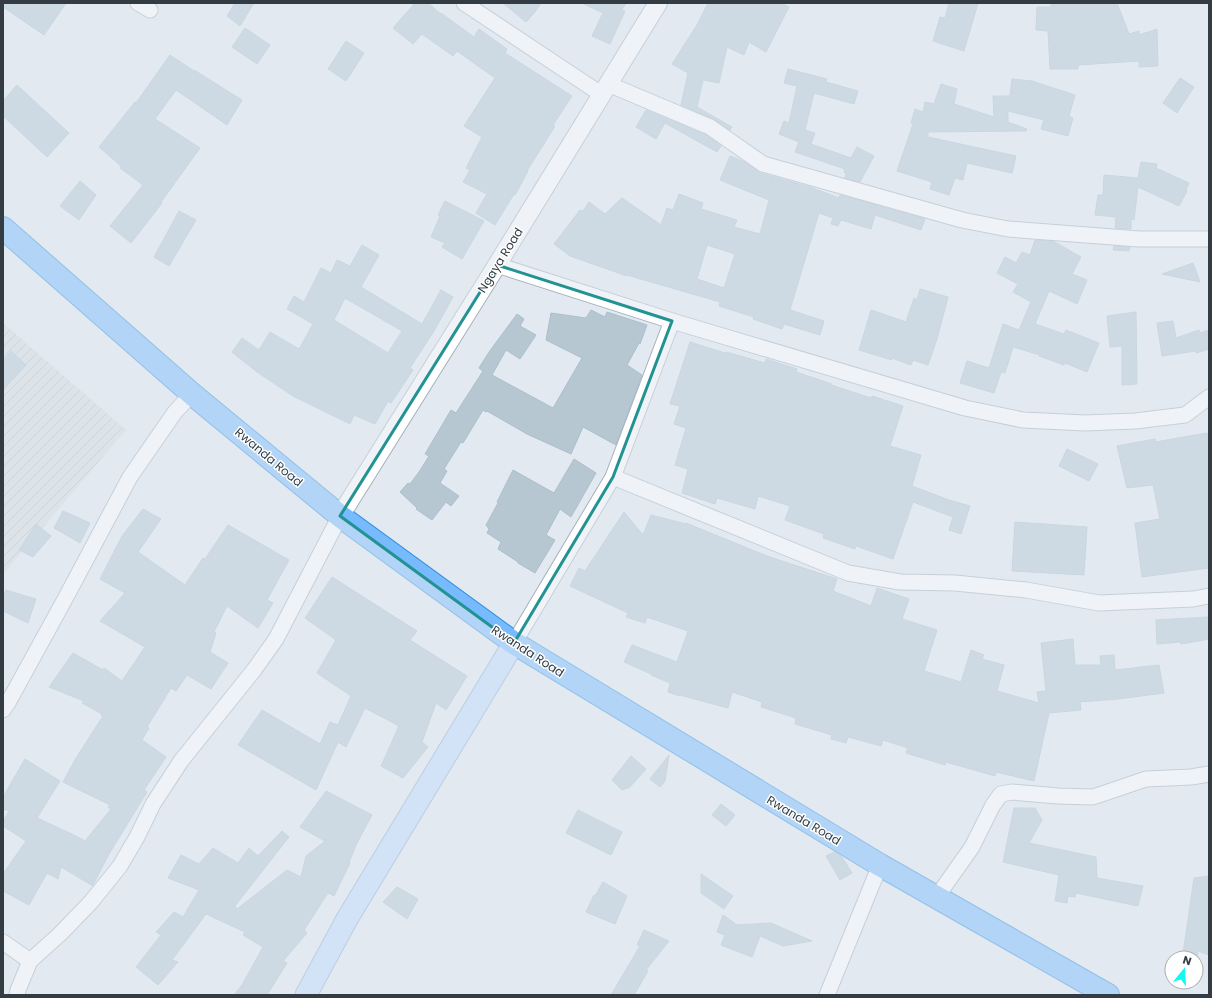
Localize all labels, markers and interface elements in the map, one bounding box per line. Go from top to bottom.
street label: Ngaya Road [473,224,527,296]
street label: Rwanda Road [232,424,306,490]
street label: Rwanda Road [488,621,568,681]
street label: Rwanda Road [764,791,844,849]
north arrow [1164,950,1204,990]
text: N [1181,952,1194,969]

